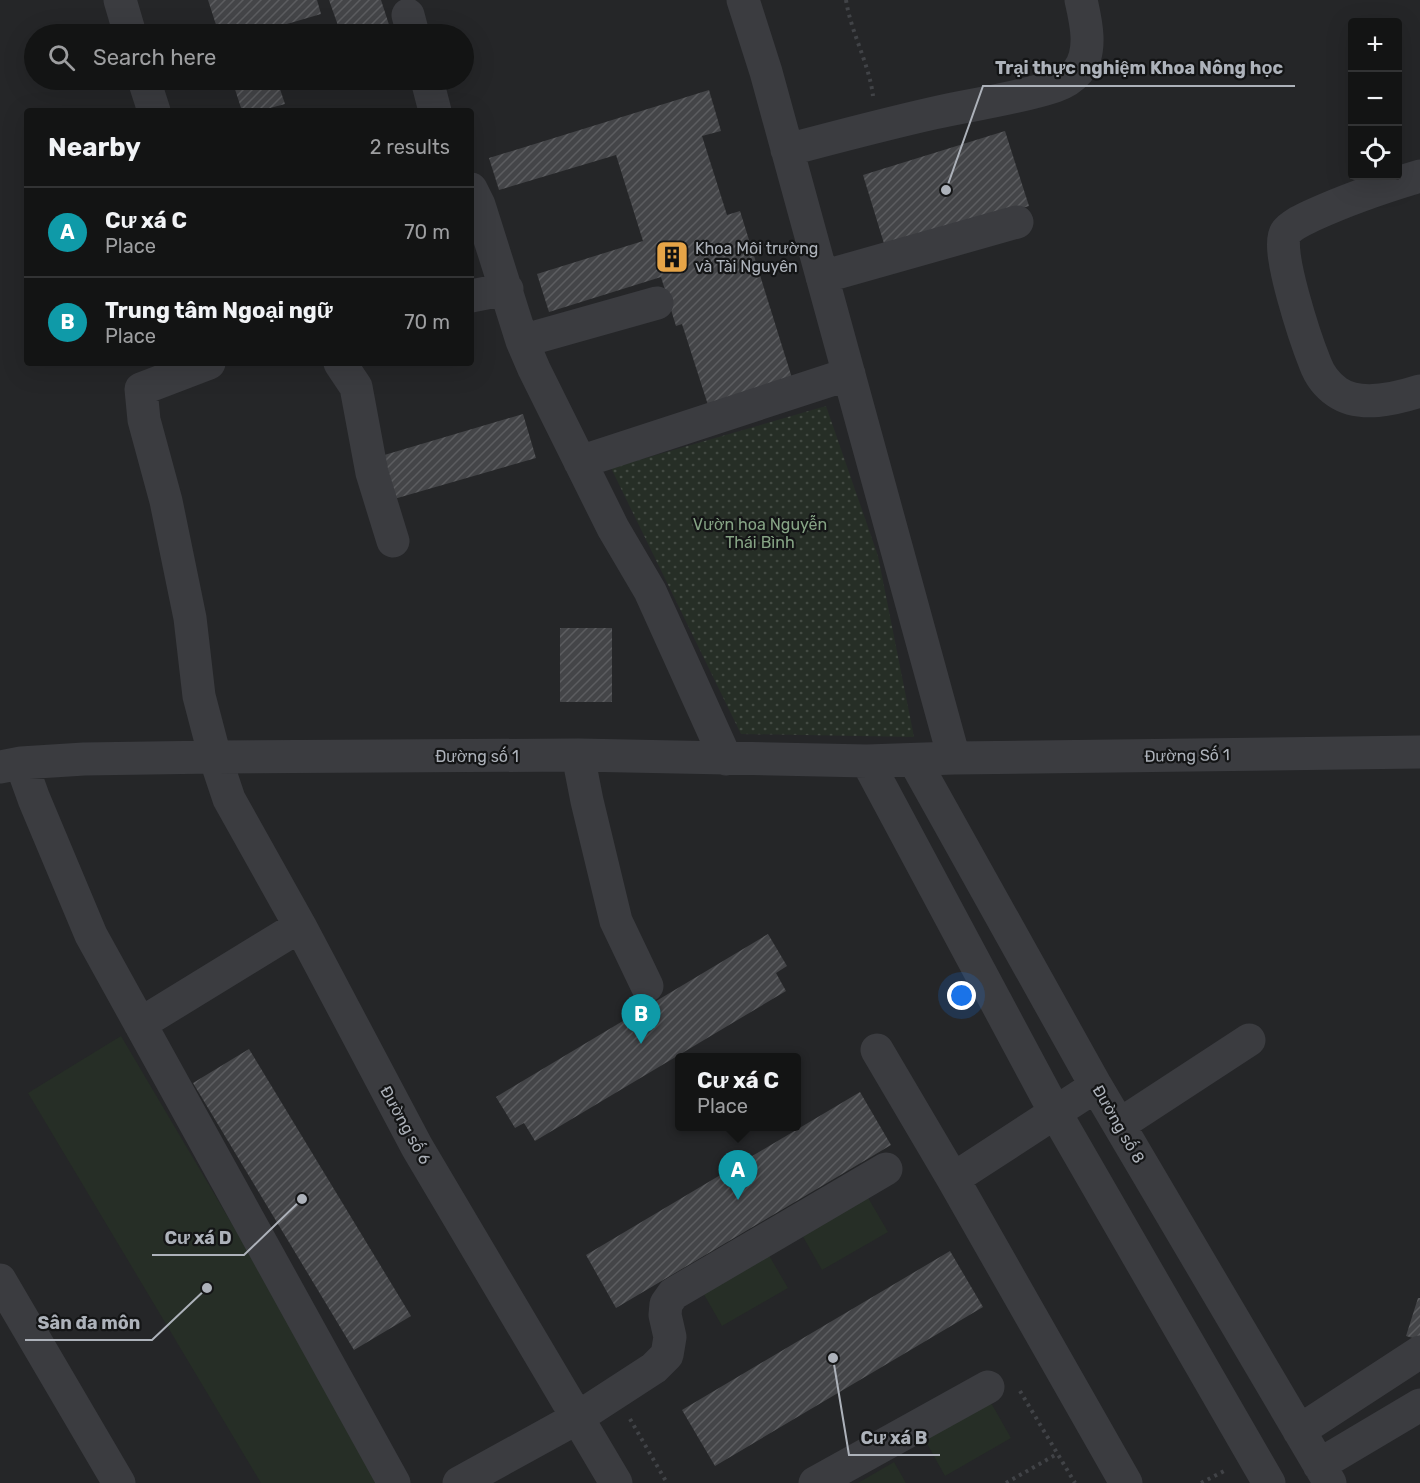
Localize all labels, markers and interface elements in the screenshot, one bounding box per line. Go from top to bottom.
map controls [1348,18,1402,180]
button: + [1348,18,1402,72]
search box [24,24,474,90]
icon: search [45,41,78,74]
text: Search here [93,44,216,71]
callout: Trại thực nghiệm Khoa Nông học [983,50,1295,86]
text: Trại thực nghiệm Khoa Nông học [995,57,1283,79]
button: − [1348,72,1402,126]
button: locate [1348,126,1402,180]
text: Nearby [48,132,141,163]
text: 2 results [370,135,450,159]
text: Cư xá C [105,207,187,234]
text: A [60,220,75,244]
text: 70 m [404,220,450,244]
text: Place [105,234,156,258]
building icon: Khoa Môi trường và Tài Nguyên [654,239,690,275]
place label: Khoa Môi trường và Tài Nguyên [695,239,818,276]
text: Trung tâm Ngoại ngữ [105,297,333,324]
text: B [60,310,75,334]
text: 70 m [404,310,450,334]
text: Place [105,324,156,348]
park label: Vườn hoa Nguyễn Thái Bình [693,514,827,552]
street label: Đường Số 1 [1144,744,1230,766]
street label: Đường số 1 [435,746,519,766]
your location [947,981,976,1010]
pin: B [622,994,660,1044]
popup [675,1053,801,1131]
text: Cư xá C [697,1067,779,1094]
street label: Đường số 8 [1089,1081,1150,1167]
street label: Đường số 6 [376,1082,436,1168]
text: Place [697,1094,748,1118]
pin: A [718,1150,758,1200]
callout: Cư xá D [152,1219,244,1255]
text: Cư xá D [164,1227,232,1249]
callout: Sân đa môn [25,1304,152,1340]
text: Sân đa môn [38,1312,140,1334]
callout: Cư xá B [849,1419,940,1455]
text: Cư xá B [860,1427,928,1449]

